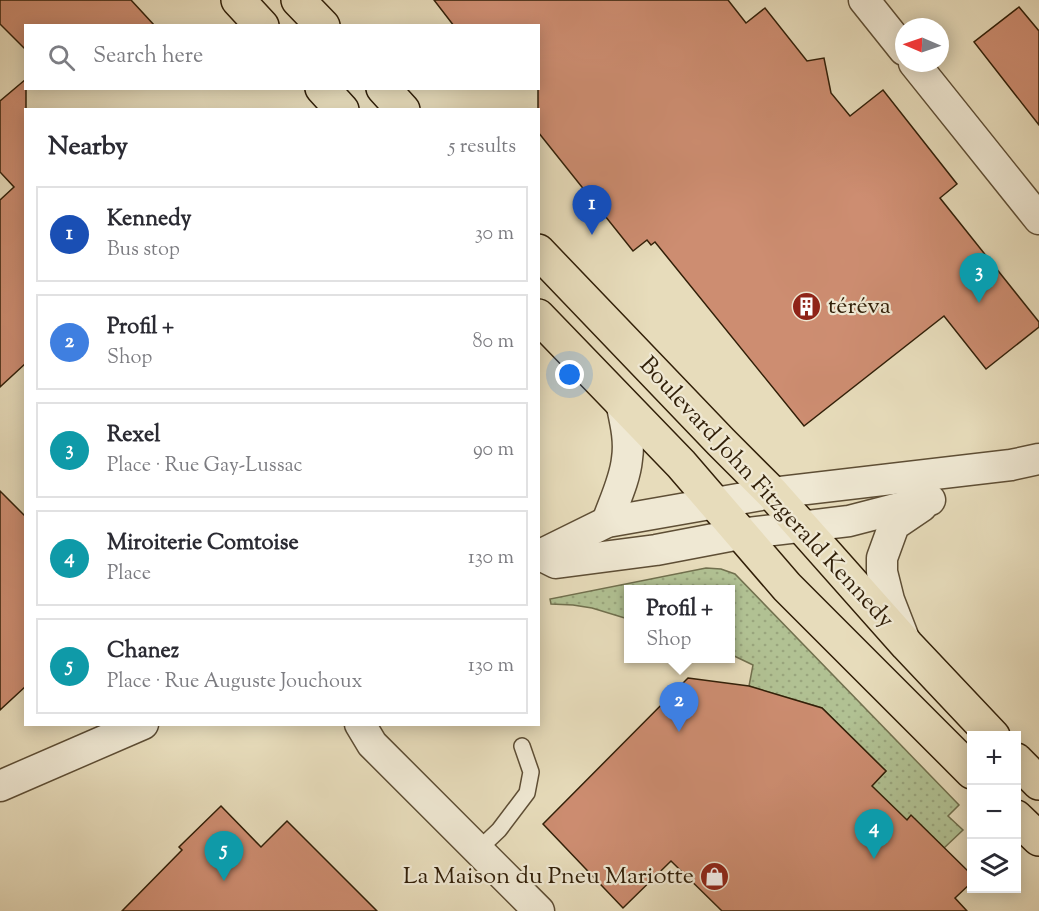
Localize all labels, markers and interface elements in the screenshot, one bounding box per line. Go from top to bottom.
north arrow [895,18,949,72]
search box [24,24,540,90]
icon: search [45,41,78,74]
text: Search here [93,41,203,73]
text: Nearby [48,129,128,166]
text: 5 results [449,133,516,162]
pin: 1 [572,186,612,235]
text: Kennedy [107,204,191,236]
text: 1 [66,220,73,249]
text: 30 m [475,220,514,249]
text: Bus stop [107,236,180,265]
pin: 3 [960,254,998,303]
place label: téréva [828,290,891,324]
building icon: téréva [791,291,823,323]
text: Profil + [107,312,174,344]
text: 2 [65,328,74,357]
text: 80 m [473,328,514,357]
text: Shop [107,344,152,373]
street label: Boulevard John Fitzgerald Kennedy [631,350,901,636]
your location [555,360,584,389]
text: Rexel [107,420,160,452]
text: 3 [65,436,74,465]
text: 90 m [473,436,514,465]
text: Place · Rue Gay-Lussac [107,452,303,481]
text: Miroiterie Comtoise [107,528,299,560]
text: 4 [64,544,75,573]
text: 130 m [468,544,514,573]
text: Place [107,560,151,589]
popup [624,585,735,663]
text: Profil + [646,594,713,626]
text: Shop [646,626,691,655]
text: Chanez [107,636,179,668]
text: 5 [66,652,73,681]
text: 130 m [468,652,514,681]
text: Place · Rue Auguste Jouchoux [107,668,362,697]
pin: 2 [660,682,698,732]
map controls [967,731,1021,893]
button: + [967,731,1021,785]
button: − [967,785,1021,839]
pin: 4 [854,810,894,859]
pin: 5 [204,832,244,881]
button: layers [967,839,1021,893]
place label: La Maison du Pneu Mariotte [403,860,694,894]
shop icon: La Maison du Pneu Mariotte [699,861,731,893]

